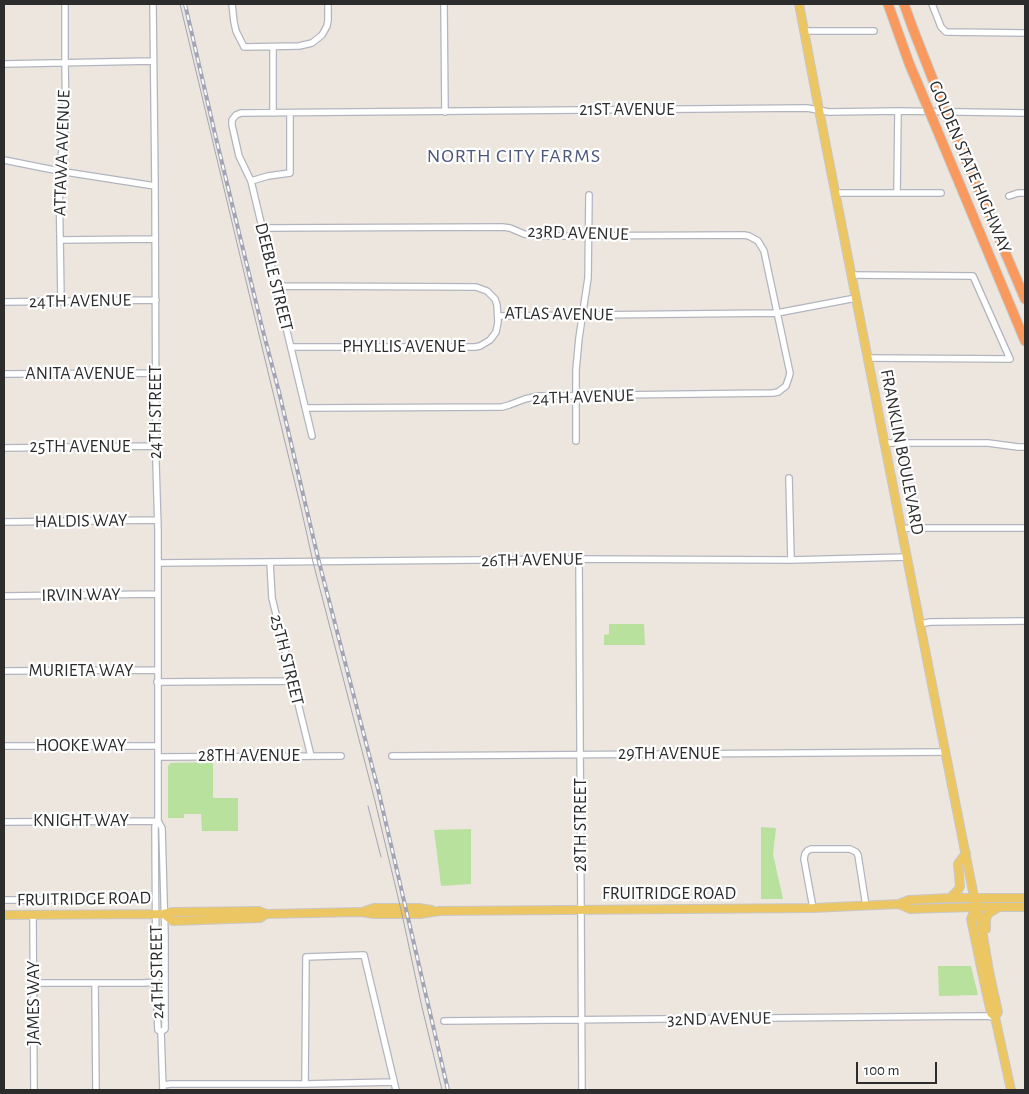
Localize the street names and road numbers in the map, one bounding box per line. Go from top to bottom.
street label: GOLDEN STATE HIGHWAY [924,77,1016,257]
street label: ATTAWA AVENUE [49,90,75,216]
street label: 21ST AVENUE [579,99,675,121]
street label: 23RD AVENUE [527,220,629,246]
street label: DEEBLE STREET [250,221,298,333]
street label: 24TH AVENUE [29,289,131,313]
street label: ATLAS AVENUE [504,302,614,326]
street label: PHYLLIS AVENUE [342,336,466,358]
street label: ANITA AVENUE [25,363,135,385]
street label: 24TH STREET [145,365,167,459]
street label: FRANKLIN BOULEVARD [875,367,929,537]
street label: 24TH AVENUE [532,384,634,410]
street label: 25TH AVENUE [30,436,130,458]
street label: HALDIS WAY [34,509,128,533]
street label: 26TH AVENUE [481,548,583,572]
street label: IRVIN WAY [41,584,121,606]
street label: 25TH STREET [265,612,309,708]
street label: MURIETA WAY [29,660,133,682]
street label: HOOKE WAY [35,735,127,757]
street label: 29TH AVENUE [618,743,720,765]
street label: 28TH AVENUE [198,745,300,767]
street label: 28TH STREET [570,778,592,872]
street label: KNIGHT WAY [33,810,129,832]
street label: FRUITRIDGE ROAD [602,883,736,905]
street label: FRUITRIDGE ROAD [17,887,151,911]
street label: 24TH STREET [145,925,169,1019]
street label: JAMES WAY [23,960,45,1046]
street label: 32ND AVENUE [667,1007,771,1031]

